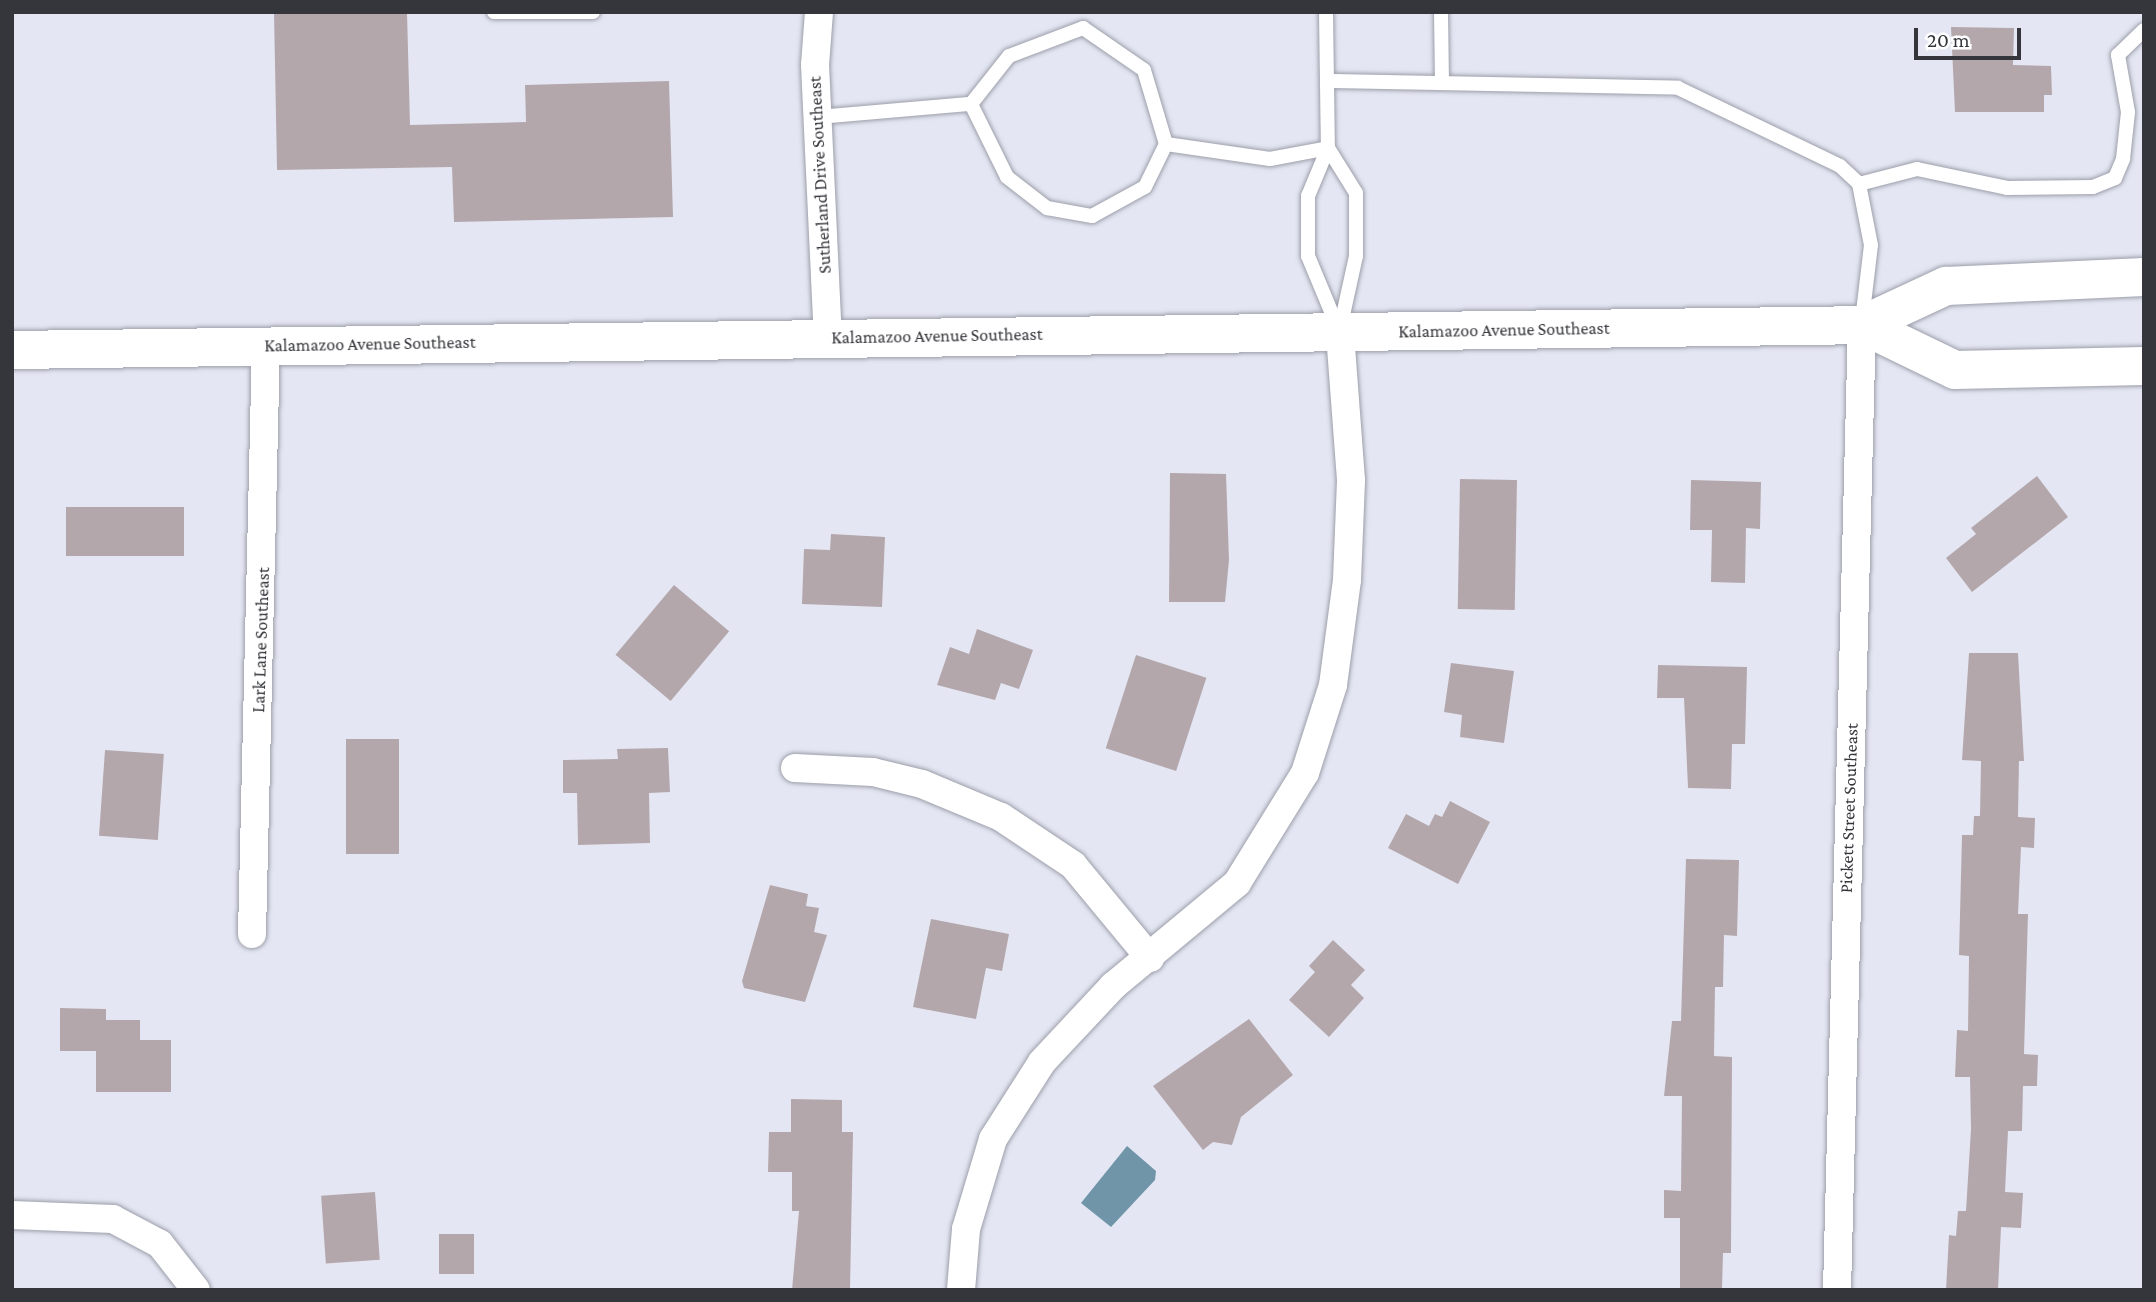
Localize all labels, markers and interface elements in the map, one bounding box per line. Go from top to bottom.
scale bar [1918,14,2025,58]
text: 20 m [1927,28,1970,52]
street label: Sutherland Drive Southeast [804,76,836,274]
street label: Kalamazoo Avenue Southeast [1398,317,1610,343]
street label: Kalamazoo Avenue Southeast [831,323,1043,349]
street label: Kalamazoo Avenue Southeast [264,331,476,357]
street label: Lark Lane Southeast [248,567,274,713]
street label: Pickett Street Southeast [1835,723,1863,893]

